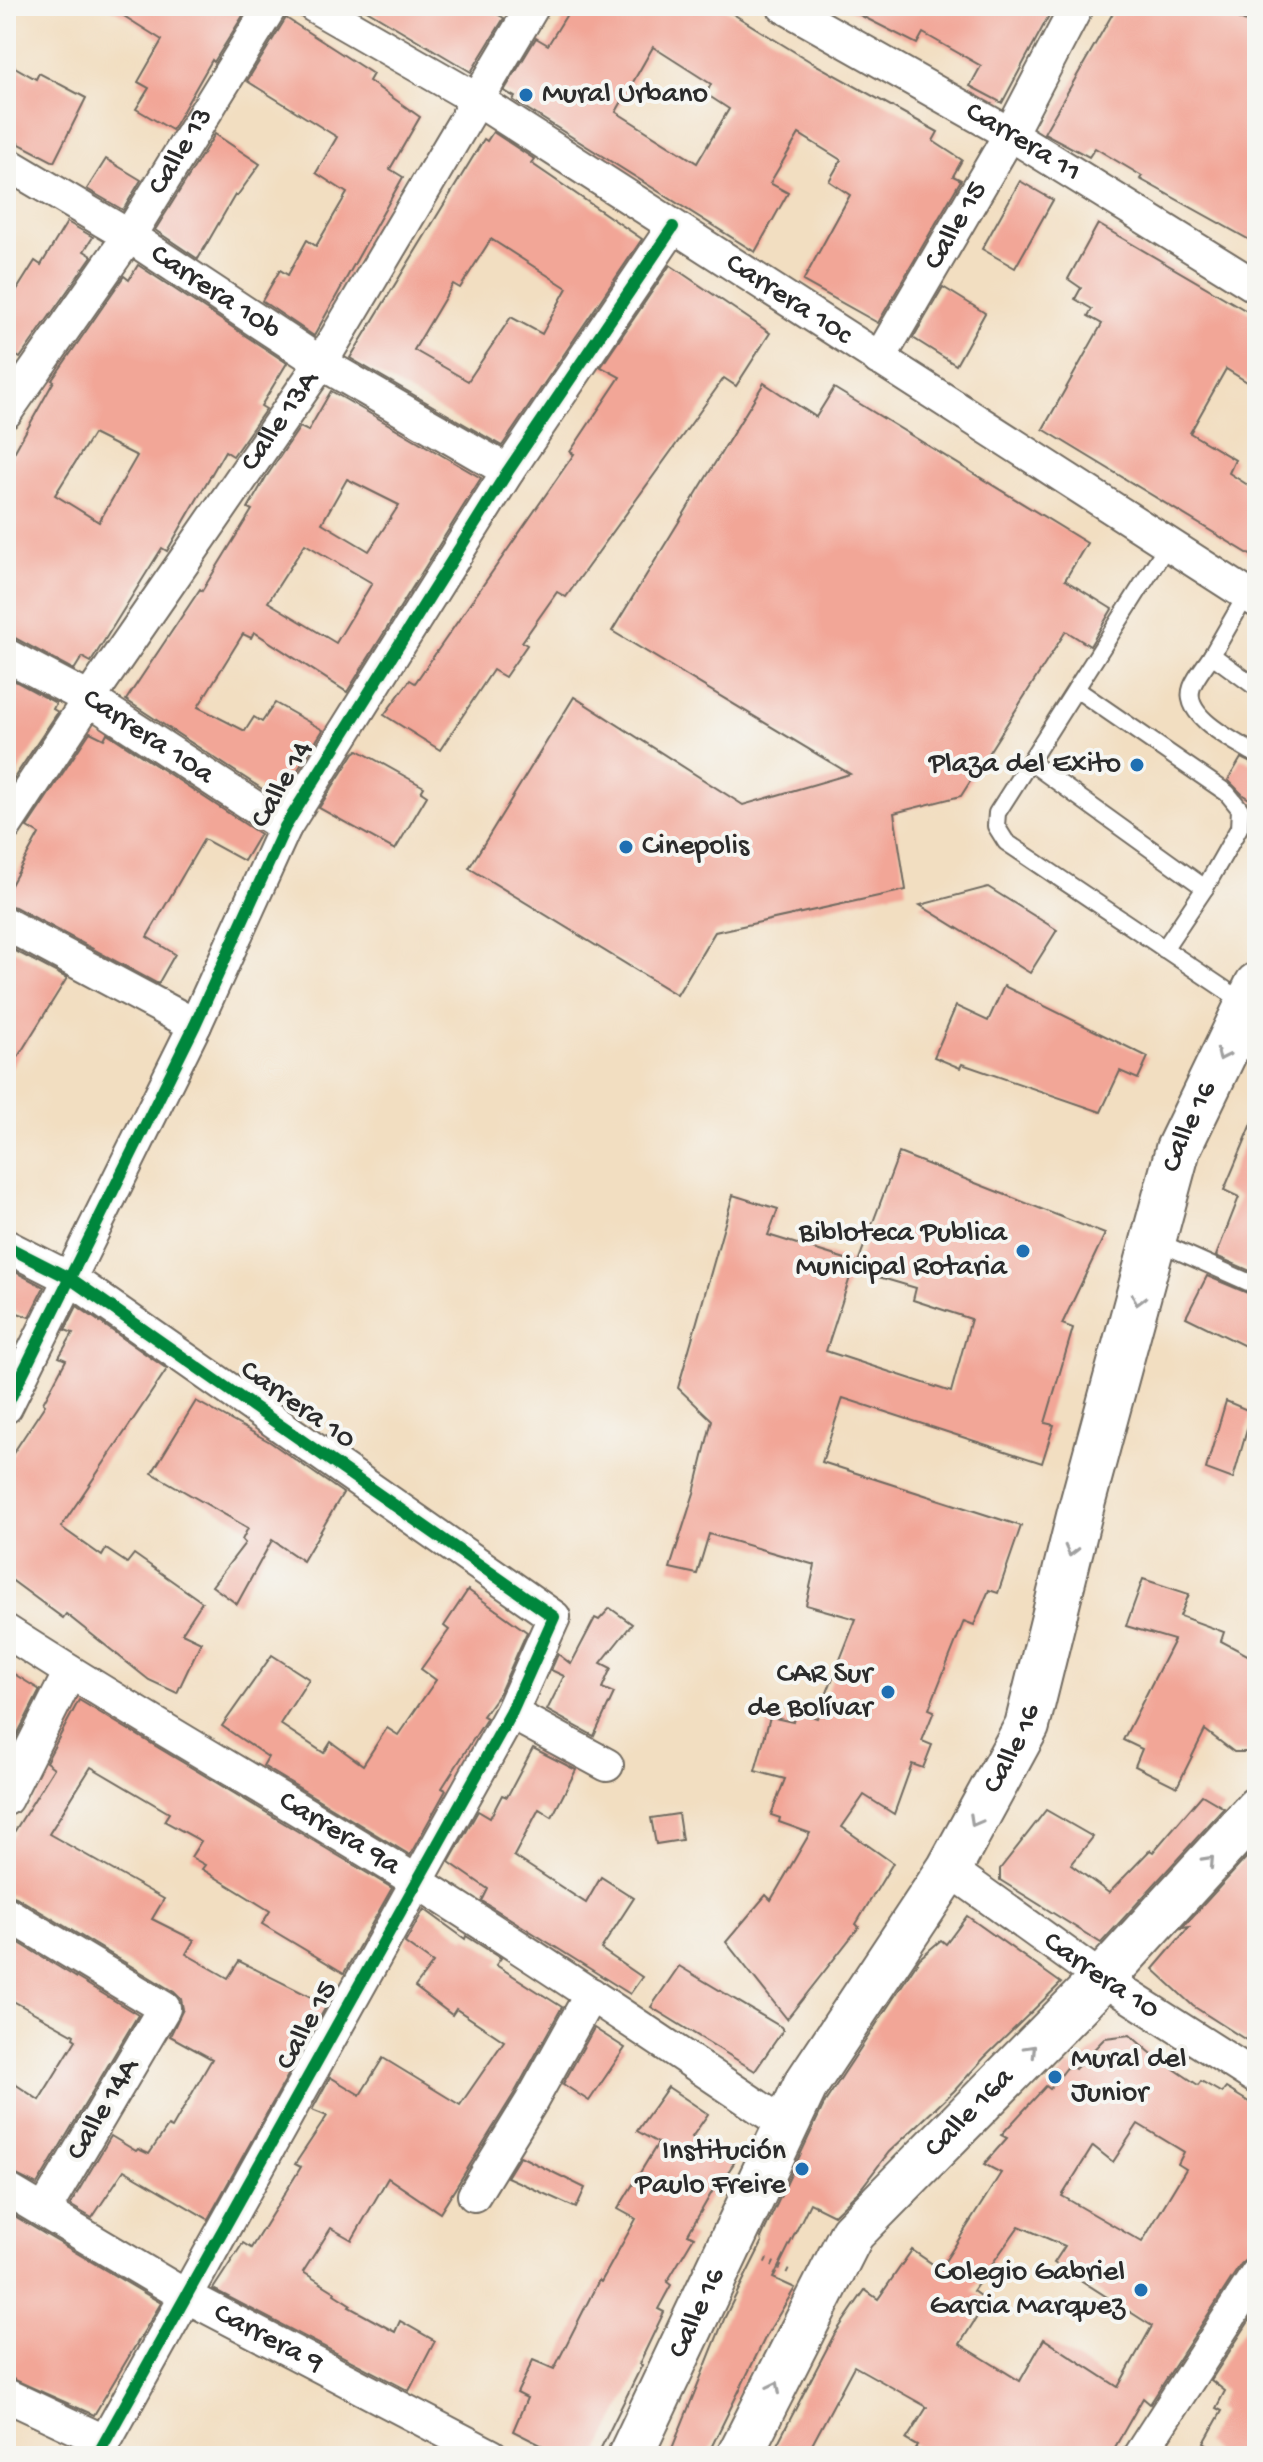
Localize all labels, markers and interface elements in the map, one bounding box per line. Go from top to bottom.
place label: Mural Urbano [542,78,708,113]
marker: Mural Urbano [517,86,535,104]
street label: Carrera 11 [959,95,1087,191]
street label: Calle 13 [141,101,221,202]
street label: Calle 15 [917,175,996,276]
street label: Carrera 10b [143,237,287,349]
street label: Carrera 10c [718,246,860,354]
street label: Calle 13A [234,364,328,478]
street label: Carrera 10a [75,682,221,794]
street label: Calle 14 [244,735,322,835]
place label: Plaza del Exito [928,748,1121,783]
marker: Plaza del Exito [1128,756,1146,774]
place label: Cinepolis [642,830,750,865]
marker: Cinepolis [617,838,635,856]
one-way arrow [1216,1047,1232,1061]
street label: Calle 16 [1155,1075,1226,1176]
place label: Bibloteca Publica Municipal Rotaria [796,1217,1008,1286]
marker: Bibloteca Publica Municipal Rotaria [1014,1242,1032,1260]
one-way arrow [1131,1292,1148,1306]
street label: Carrera 10 [232,1353,362,1459]
one-way arrow [1063,1544,1080,1557]
place label: CAR Sur de Bolívar [747,1658,874,1727]
marker: CAR Sur de Bolívar [879,1683,897,1701]
street label: Calle 16 [976,1700,1049,1800]
street label: Carrera 9a [272,1784,407,1885]
one-way arrow [970,1812,985,1827]
one-way arrow [1200,1856,1215,1870]
street label: Carrera 10 [1036,1924,1166,2028]
street label: Calle 15 [269,1975,347,2077]
place label: Mural del Junior [1071,2043,1187,2112]
one-way arrow [1022,2045,1036,2059]
street label: Calle 14A [60,2052,149,2167]
street label: Calle 16a [918,2060,1023,2166]
marker: Mural del Junior [1046,2068,1064,2086]
place label: Institución Paulo Freire [634,2135,787,2204]
marker: Institución Paulo Freire [793,2160,811,2178]
place label: Colegio Gabriel Garcia Marquez [930,2256,1126,2325]
street label: Calle 16 [661,2262,734,2364]
marker: Colegio Gabriel Garcia Marquez [1132,2281,1150,2299]
street label: Carrera 9 [207,2296,329,2382]
one-way arrow [765,2380,780,2395]

